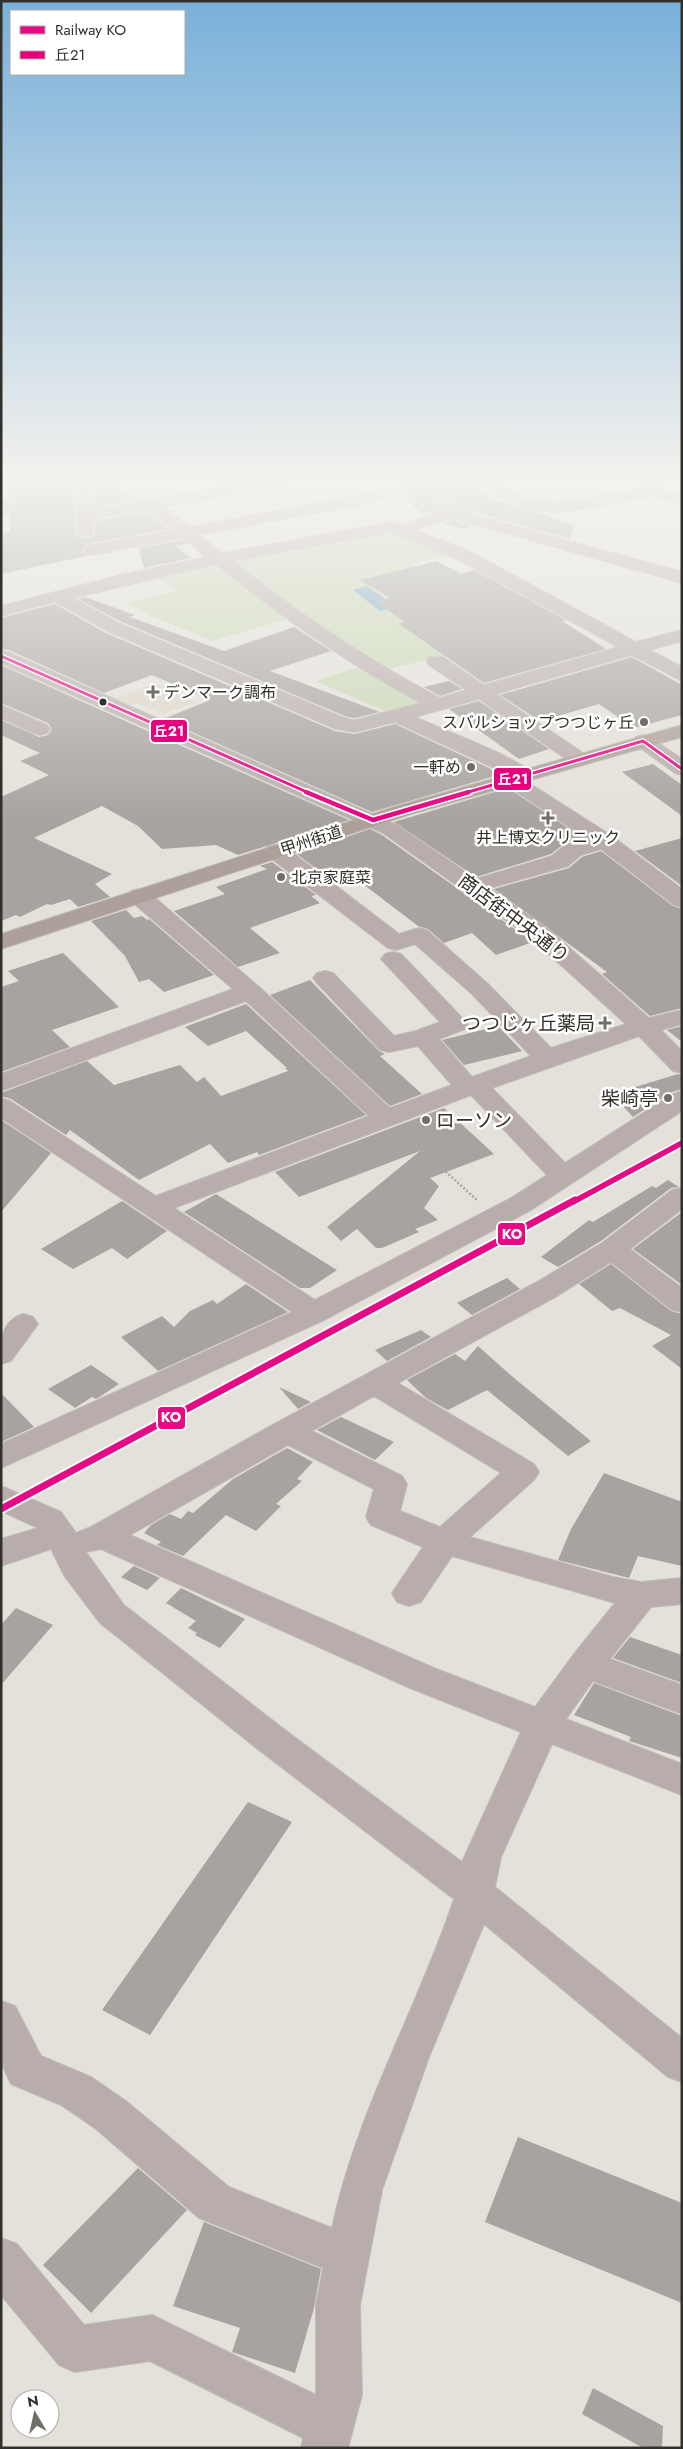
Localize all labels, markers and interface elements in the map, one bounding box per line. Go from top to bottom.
legend [10,10,185,75]
text: Railway KO [55,19,126,41]
text: 丘21 [55,44,85,66]
place label: デンマーク調布 [164,681,276,704]
marker: デンマーク調布 [146,685,160,699]
unlabelled marker [98,697,108,707]
place label: スバルショップつつじヶ丘 [442,711,634,734]
marker: スバルショップつつじヶ丘 [638,716,650,728]
line badge: 丘21 [150,719,188,743]
text: 丘21 [154,721,184,741]
place label: 一軒め [413,756,461,779]
marker: 一軒め [465,761,477,773]
line badge: 丘21 [493,767,532,791]
text: 丘21 [498,769,528,789]
marker: 井上博文クリニック [541,811,555,825]
street label: 甲州街道 [277,820,345,861]
place label: 井上博文クリニック [476,826,620,849]
place label: 北京家庭菜 [291,866,371,889]
street label: 商店街中央通り [452,868,575,969]
marker: 北京家庭菜 [275,871,287,883]
place label: つつじヶ丘薬局 [462,1010,595,1037]
marker: つつじヶ丘薬局 [599,1017,611,1029]
place label: 柴崎亭 [601,1085,658,1112]
marker: 柴崎亭 [662,1092,674,1104]
place label: ローソン [436,1107,512,1134]
marker: ローソン [420,1114,432,1126]
line badge: KO [497,1222,526,1246]
text: KO [502,1224,523,1244]
line badge: KO [157,1406,186,1430]
text: KO [161,1407,182,1427]
north arrow [10,2389,60,2439]
text: N [26,2390,40,2412]

